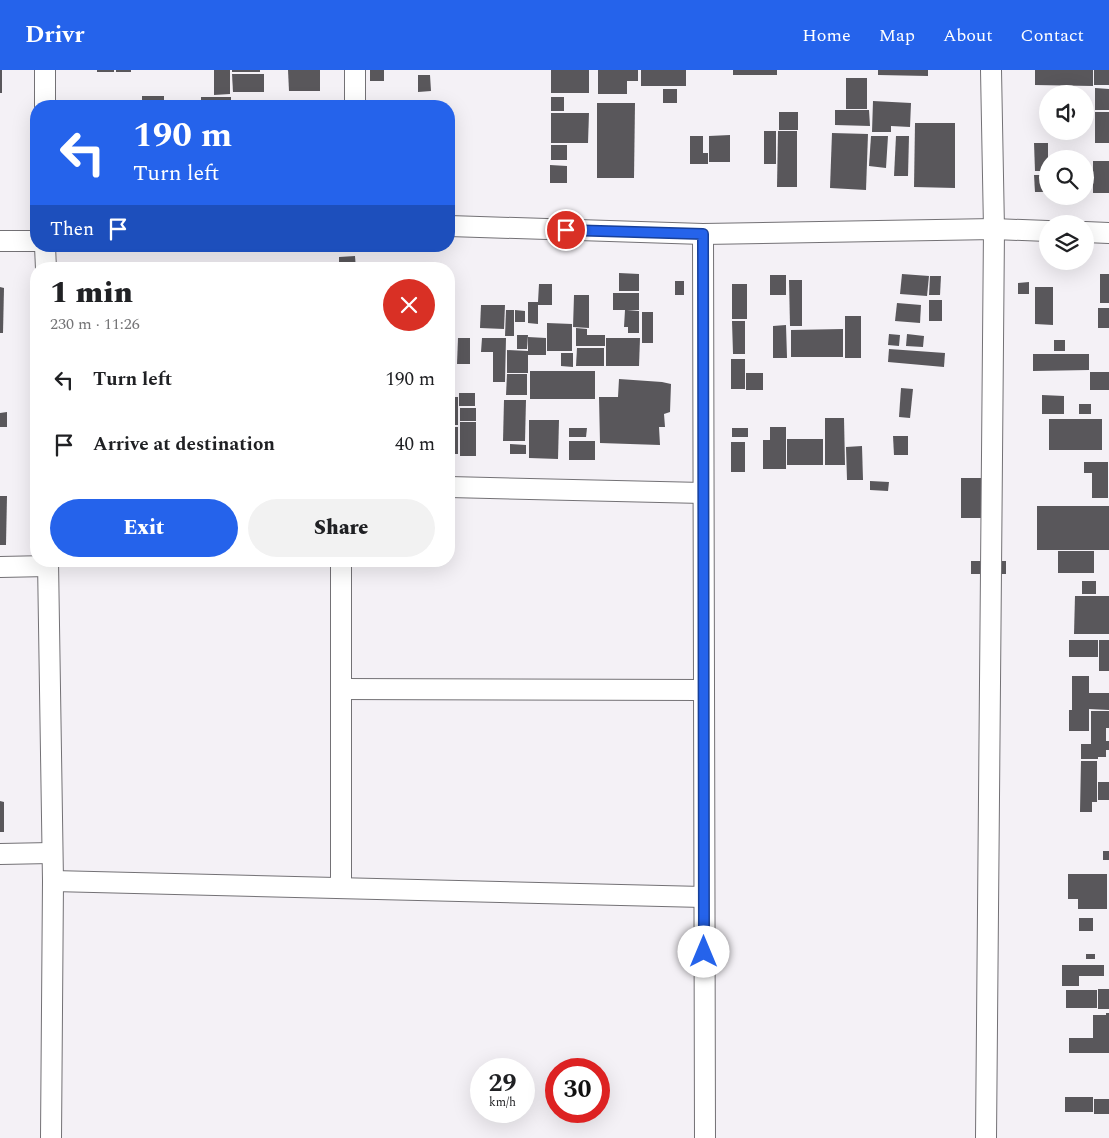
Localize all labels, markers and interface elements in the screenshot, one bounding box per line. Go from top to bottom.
text: Drivr [25,17,84,53]
text: Home [802,22,851,49]
text: Map [879,22,915,49]
text: About [943,22,993,49]
text: Contact [1021,22,1084,49]
map controls [1039,85,1094,270]
button: sound [1039,85,1094,140]
text: 190 m [133,109,232,162]
icon: left [50,120,115,185]
button: search [1039,150,1094,205]
text: Turn left [133,157,219,190]
pin [545,209,587,251]
text: Then [50,215,94,244]
icon: arrive [104,215,132,243]
button: layers [1039,215,1094,270]
icon: arrive [552,216,580,244]
text: 1 min [50,270,133,316]
button: close [383,279,435,331]
text: 230 m · 11:26 [50,312,140,336]
text: Turn left [93,365,172,394]
text: 190 m [385,365,435,394]
icon: left [50,366,78,394]
text: Arrive at destination [93,430,275,459]
text: 40 m [395,430,435,459]
icon: arrive [50,431,78,459]
button: Exit [50,499,238,557]
button: Share [248,499,435,557]
position arrow [677,925,729,977]
speed limit sign: 30 [545,1058,610,1123]
text: 29 [488,1065,517,1103]
text: km/h [489,1093,516,1112]

